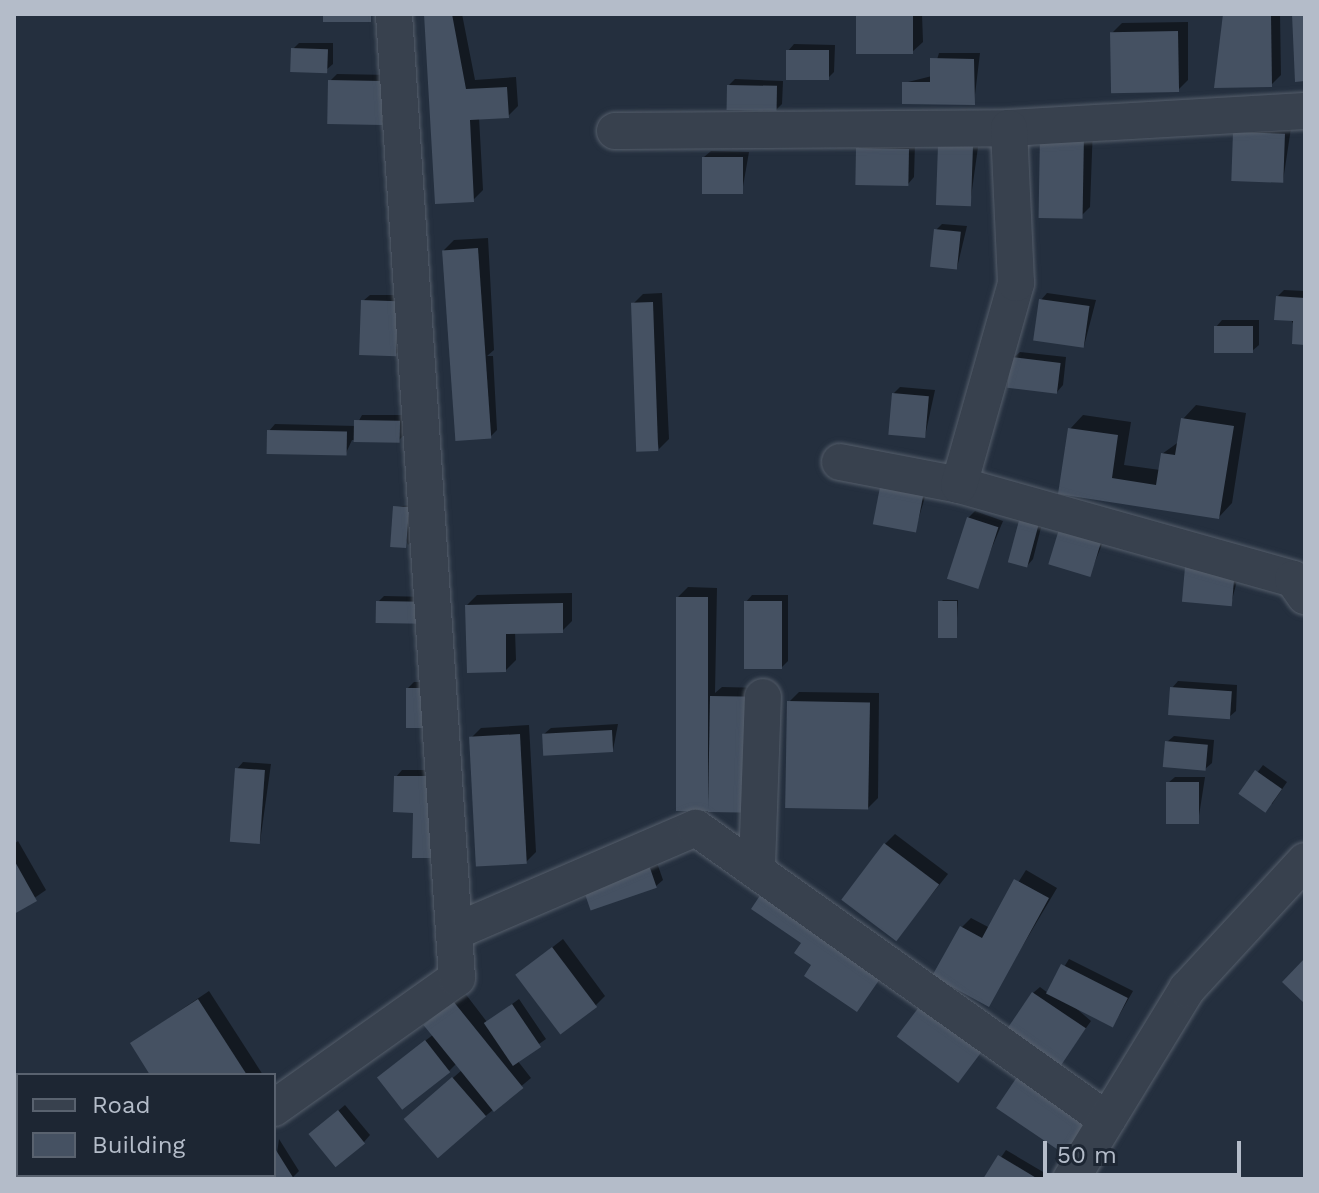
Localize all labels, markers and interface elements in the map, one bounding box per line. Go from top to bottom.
legend [16,1073,276,1177]
text: Road [92,1091,151,1119]
scale bar [1047,1125,1245,1175]
text: Building [92,1131,185,1159]
text: 50 m [1057,1141,1117,1169]

